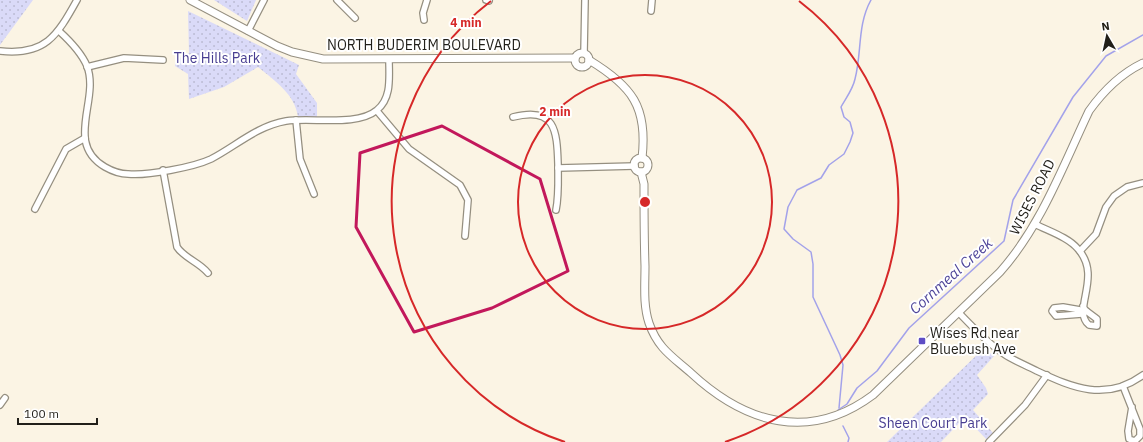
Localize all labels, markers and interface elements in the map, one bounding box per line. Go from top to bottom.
text: 4 min [450,15,482,30]
north arrow [1087,16,1127,56]
text: N [1100,19,1110,34]
street label: NORTH BUDERIM BOULEVARD [327,36,521,54]
park label: The Hills Park [174,49,261,67]
text: 2 min [539,104,571,119]
street label: WISES ROAD [1005,156,1059,238]
centre of rings [638,195,652,209]
water label: Cornmeal Creek [905,233,996,318]
place label: Wises Rd near Bluebush Ave [930,324,1019,358]
marker: Wises Rd near Bluebush Ave [917,336,927,346]
scale bar [18,400,97,426]
text: 100 m [24,406,59,421]
park label: Sheen Court Park [879,414,988,432]

